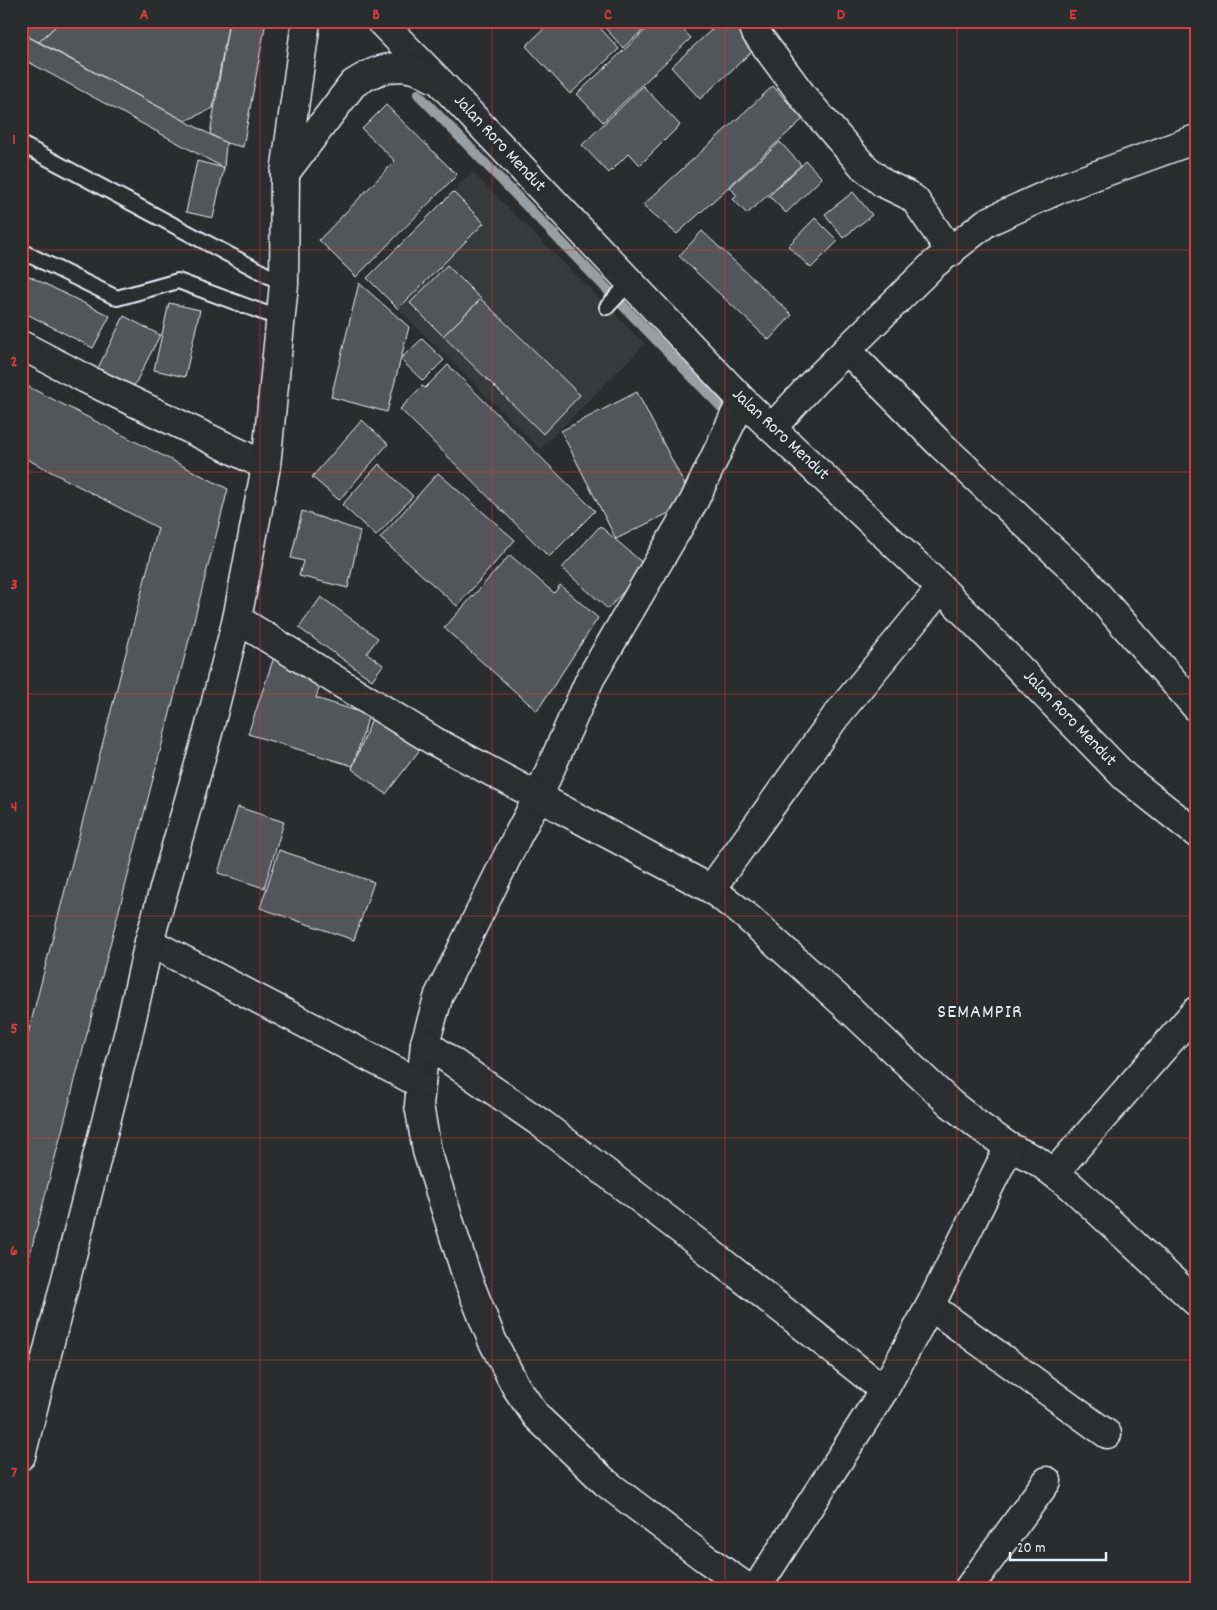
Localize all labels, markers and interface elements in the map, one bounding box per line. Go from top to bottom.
text: A [140,4,149,27]
text: B [372,4,380,27]
text: C [604,4,612,27]
text: D [837,4,846,27]
text: E [1069,4,1077,27]
street label: Jalan Roro Mendut [447,90,551,199]
text: 1 [12,129,16,152]
text: 2 [11,351,18,374]
street label: Jalan Roro Mendut [726,383,835,487]
text: 3 [10,574,18,597]
street label: Jalan Roro Mendut [1016,665,1122,773]
text: 4 [11,796,17,819]
district label: SEMAMPIR [937,999,1023,1027]
text: 5 [10,1018,18,1041]
text: 6 [10,1240,18,1263]
text: 7 [11,1462,17,1485]
scale bar [1010,1530,1106,1562]
text: 20 m [1017,1538,1045,1560]

